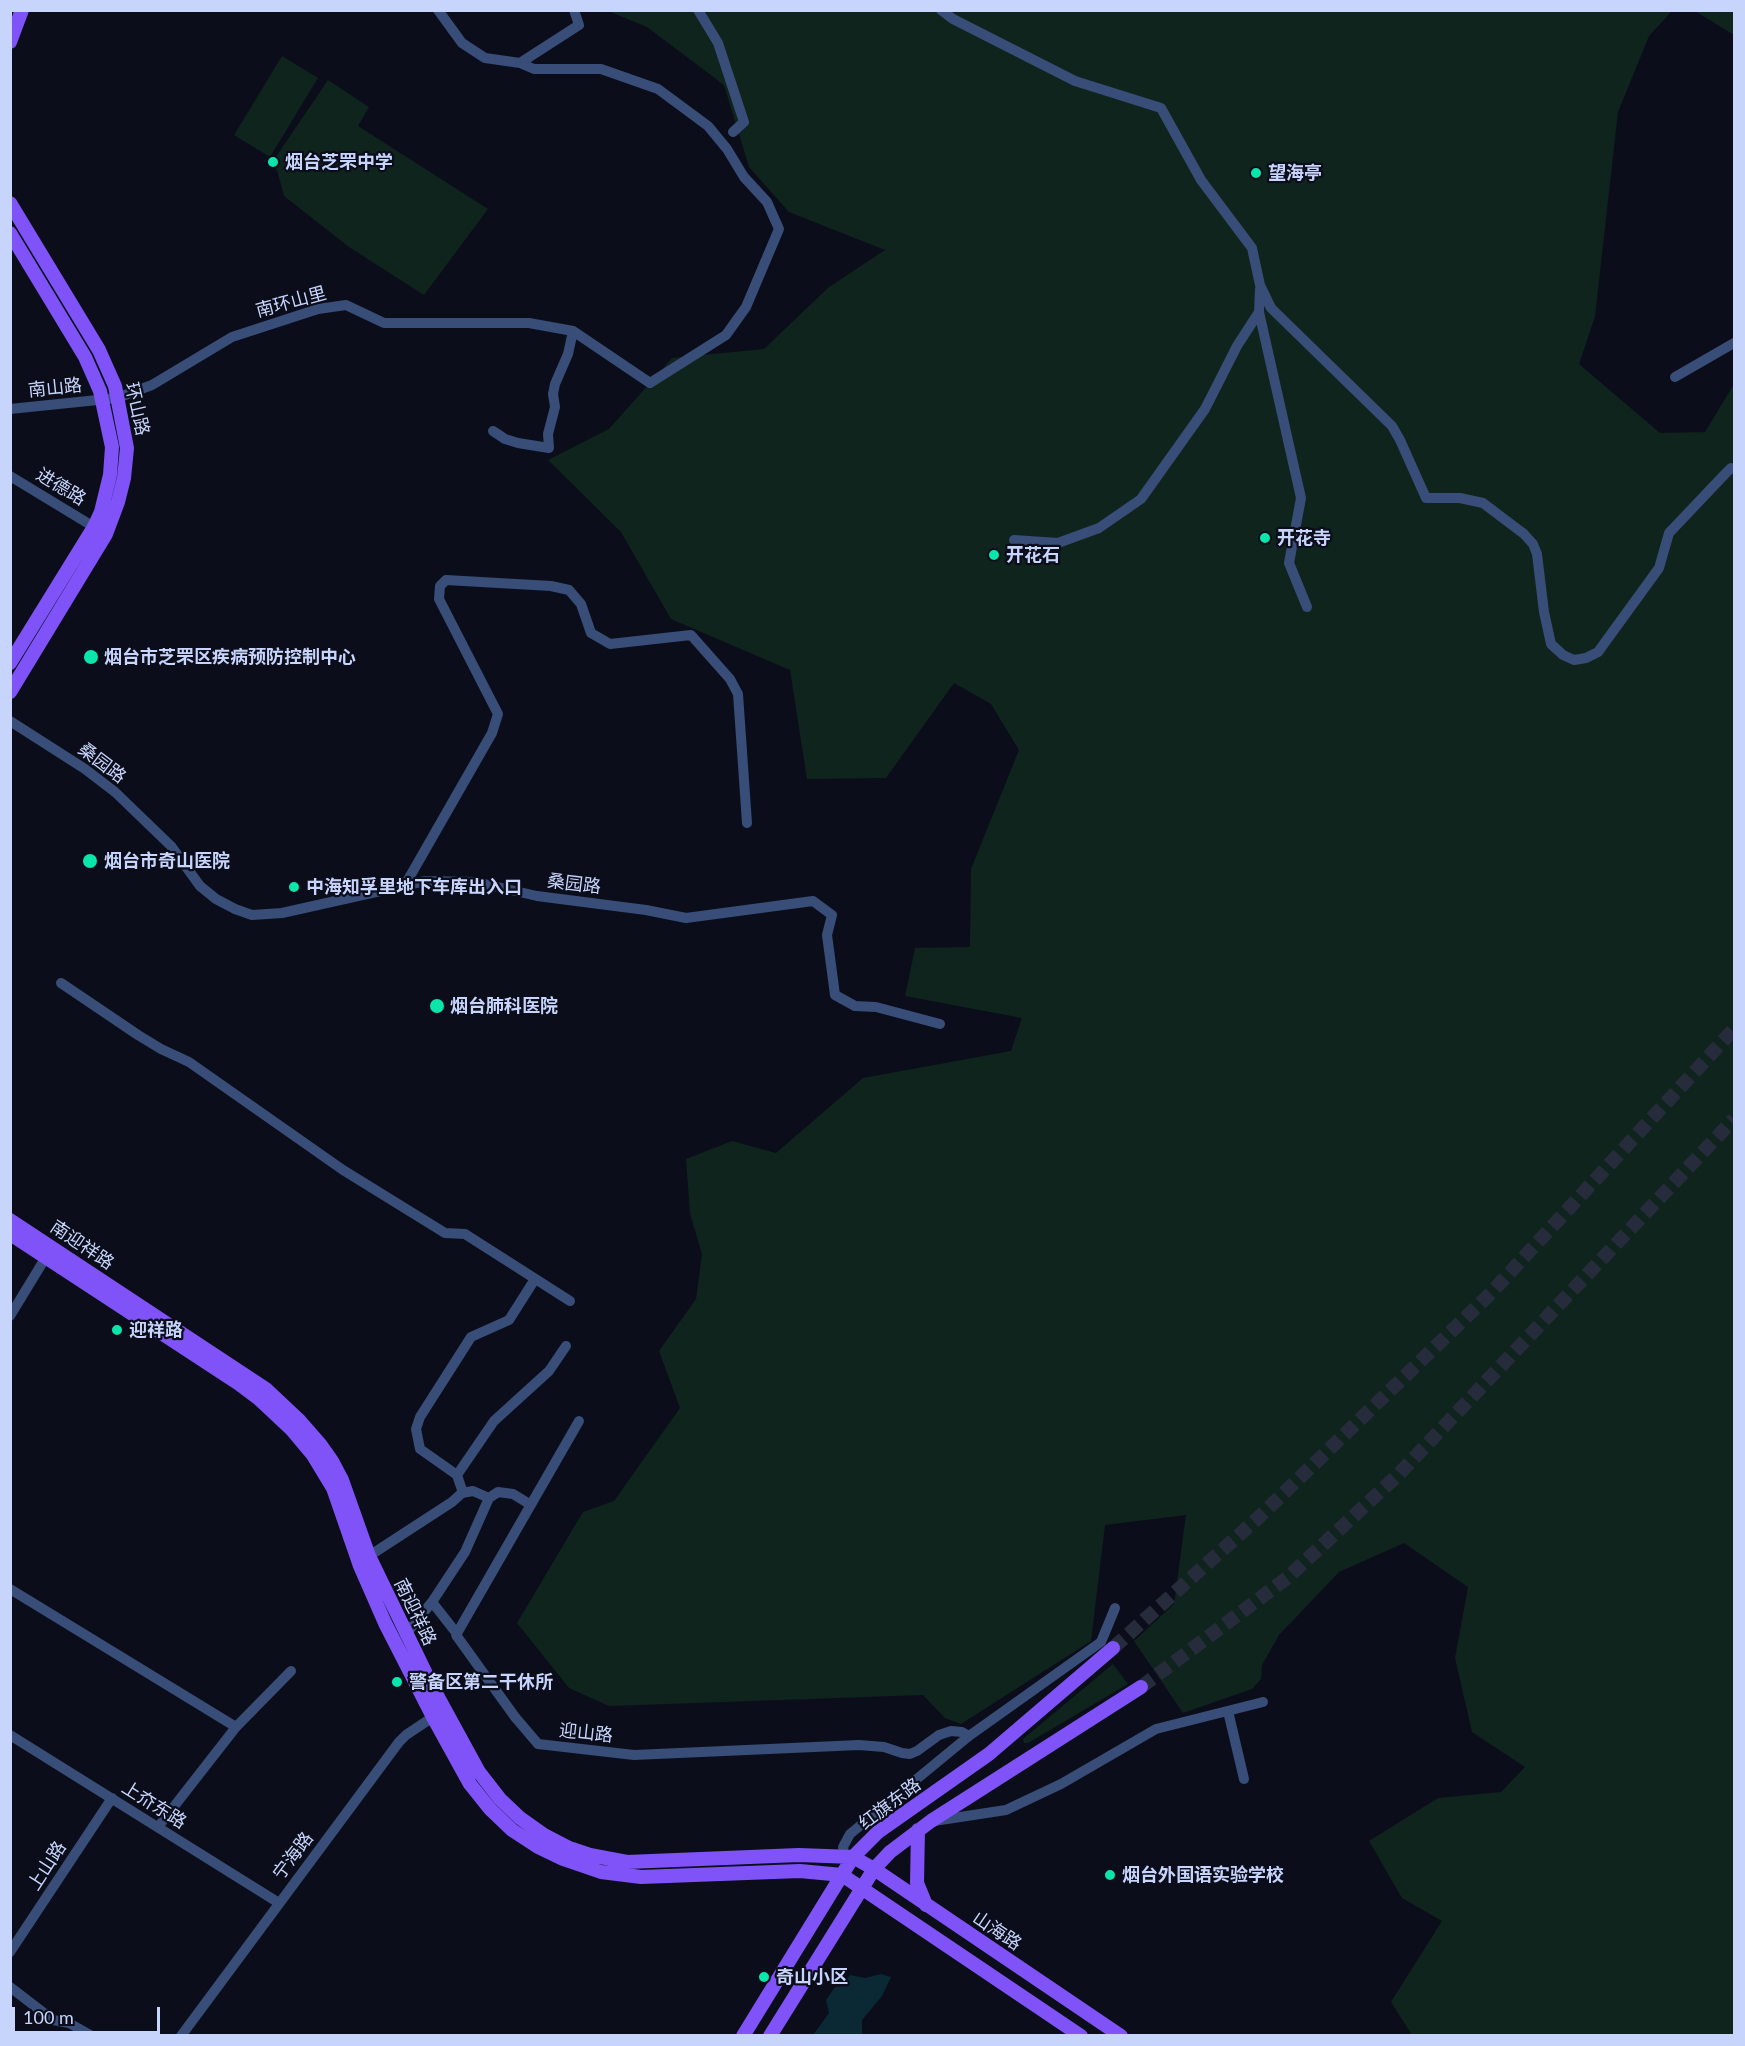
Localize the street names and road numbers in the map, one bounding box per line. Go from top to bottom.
street label: 南环山里 [253,282,329,322]
street label: 南山路 [27,374,83,402]
street label: 环山路 [120,380,154,438]
street label: 进德路 [32,464,90,510]
street label: 桑园路 [74,738,130,788]
street label: 桑园路 [546,870,602,898]
street label: 南迎祥路 [46,1216,118,1274]
street label: 南迎祥路 [390,1575,440,1649]
street label: 迎山路 [558,1719,614,1747]
street label: 红旗东路 [855,1774,925,1834]
street label: 上夼东路 [118,1777,190,1833]
street label: 宁海路 [268,1828,318,1884]
street label: 上山路 [23,1837,71,1895]
street label: 山海路 [969,1907,1025,1955]

